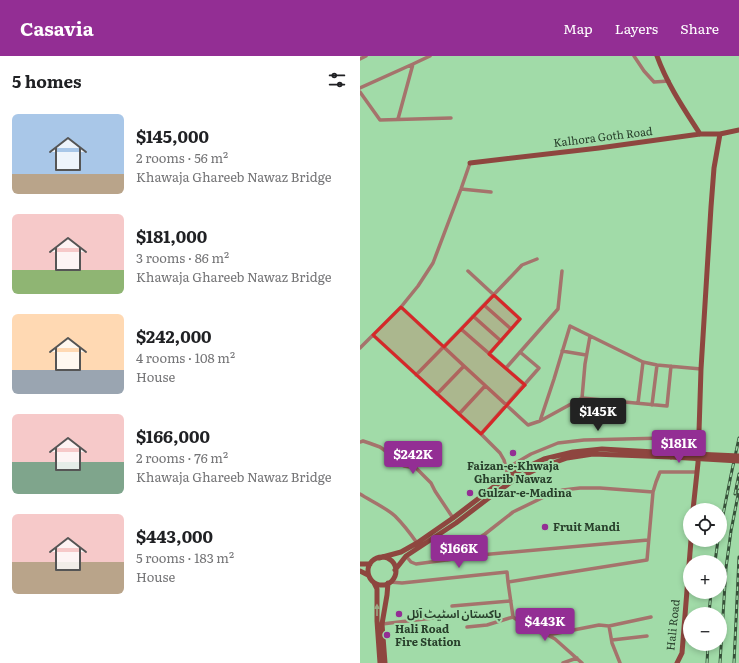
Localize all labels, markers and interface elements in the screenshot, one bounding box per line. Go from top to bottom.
text: Casavia [20,14,94,42]
text: Map [563,18,593,38]
text: Layers [615,18,658,38]
text: Share [680,18,719,38]
text: 5 homes [12,68,82,93]
icon: filters [326,69,348,91]
street label: Kalhora Goth Road [552,122,654,150]
text: $145,000 [136,123,209,148]
icon: home [44,130,92,178]
text: 2 rooms · 56 m² [136,148,228,167]
text: Khawaja Ghareeb Nawaz Bridge [136,167,332,186]
text: $181,000 [136,223,207,248]
icon: home [44,230,92,278]
text: 3 rooms · 86 m² [136,248,229,267]
text: Khawaja Ghareeb Nawaz Bridge [136,267,332,286]
text: $242,000 [136,323,212,348]
icon: home [44,330,92,378]
text: 4 rooms · 108 m² [136,348,235,367]
text: House [136,367,175,386]
pin: $145K [570,398,626,432]
text: $145K [579,401,617,420]
text: $166,000 [136,423,210,448]
icon: home [44,430,92,478]
pin: $181K [651,430,707,464]
text: $181K [661,433,697,452]
pin: $242K [385,441,441,475]
text: $242K [393,444,433,463]
text: 2 rooms · 76 m² [136,448,228,467]
marker: Faizan-e-Khwaja Gharib Nawaz [508,448,518,458]
place label: Faizan-e-Khwaja Gharib Nawaz [467,457,560,486]
text: Khawaja Ghareeb Nawaz Bridge [136,467,332,486]
place label: Gulzar-e-Madina [478,484,573,500]
marker: Gulzar-e-Madina [465,488,475,498]
map controls [683,503,727,651]
button: locate [683,503,727,547]
place label: Fruit Mandi [553,518,620,534]
marker: Fruit Mandi [540,522,550,532]
text: $443,000 [136,523,213,548]
icon: home [44,530,92,578]
pin: $166K [431,535,487,569]
text: $166K [440,538,478,557]
text: 5 rooms · 183 m² [136,548,234,567]
button: + [683,555,727,599]
text: House [136,567,175,586]
street label: Hali Road [661,598,683,651]
one-way arrow [374,603,380,616]
place label: پاکستان اسٹیٹ آئل [407,605,502,622]
button: − [683,607,727,651]
pin: $443K [517,608,573,642]
marker: پاکستان اسٹیٹ آئل [394,609,404,619]
text: $443K [525,611,565,630]
place label: Hali Road Fire Station [395,620,461,649]
marker: Hali Road Fire Station [382,630,392,640]

